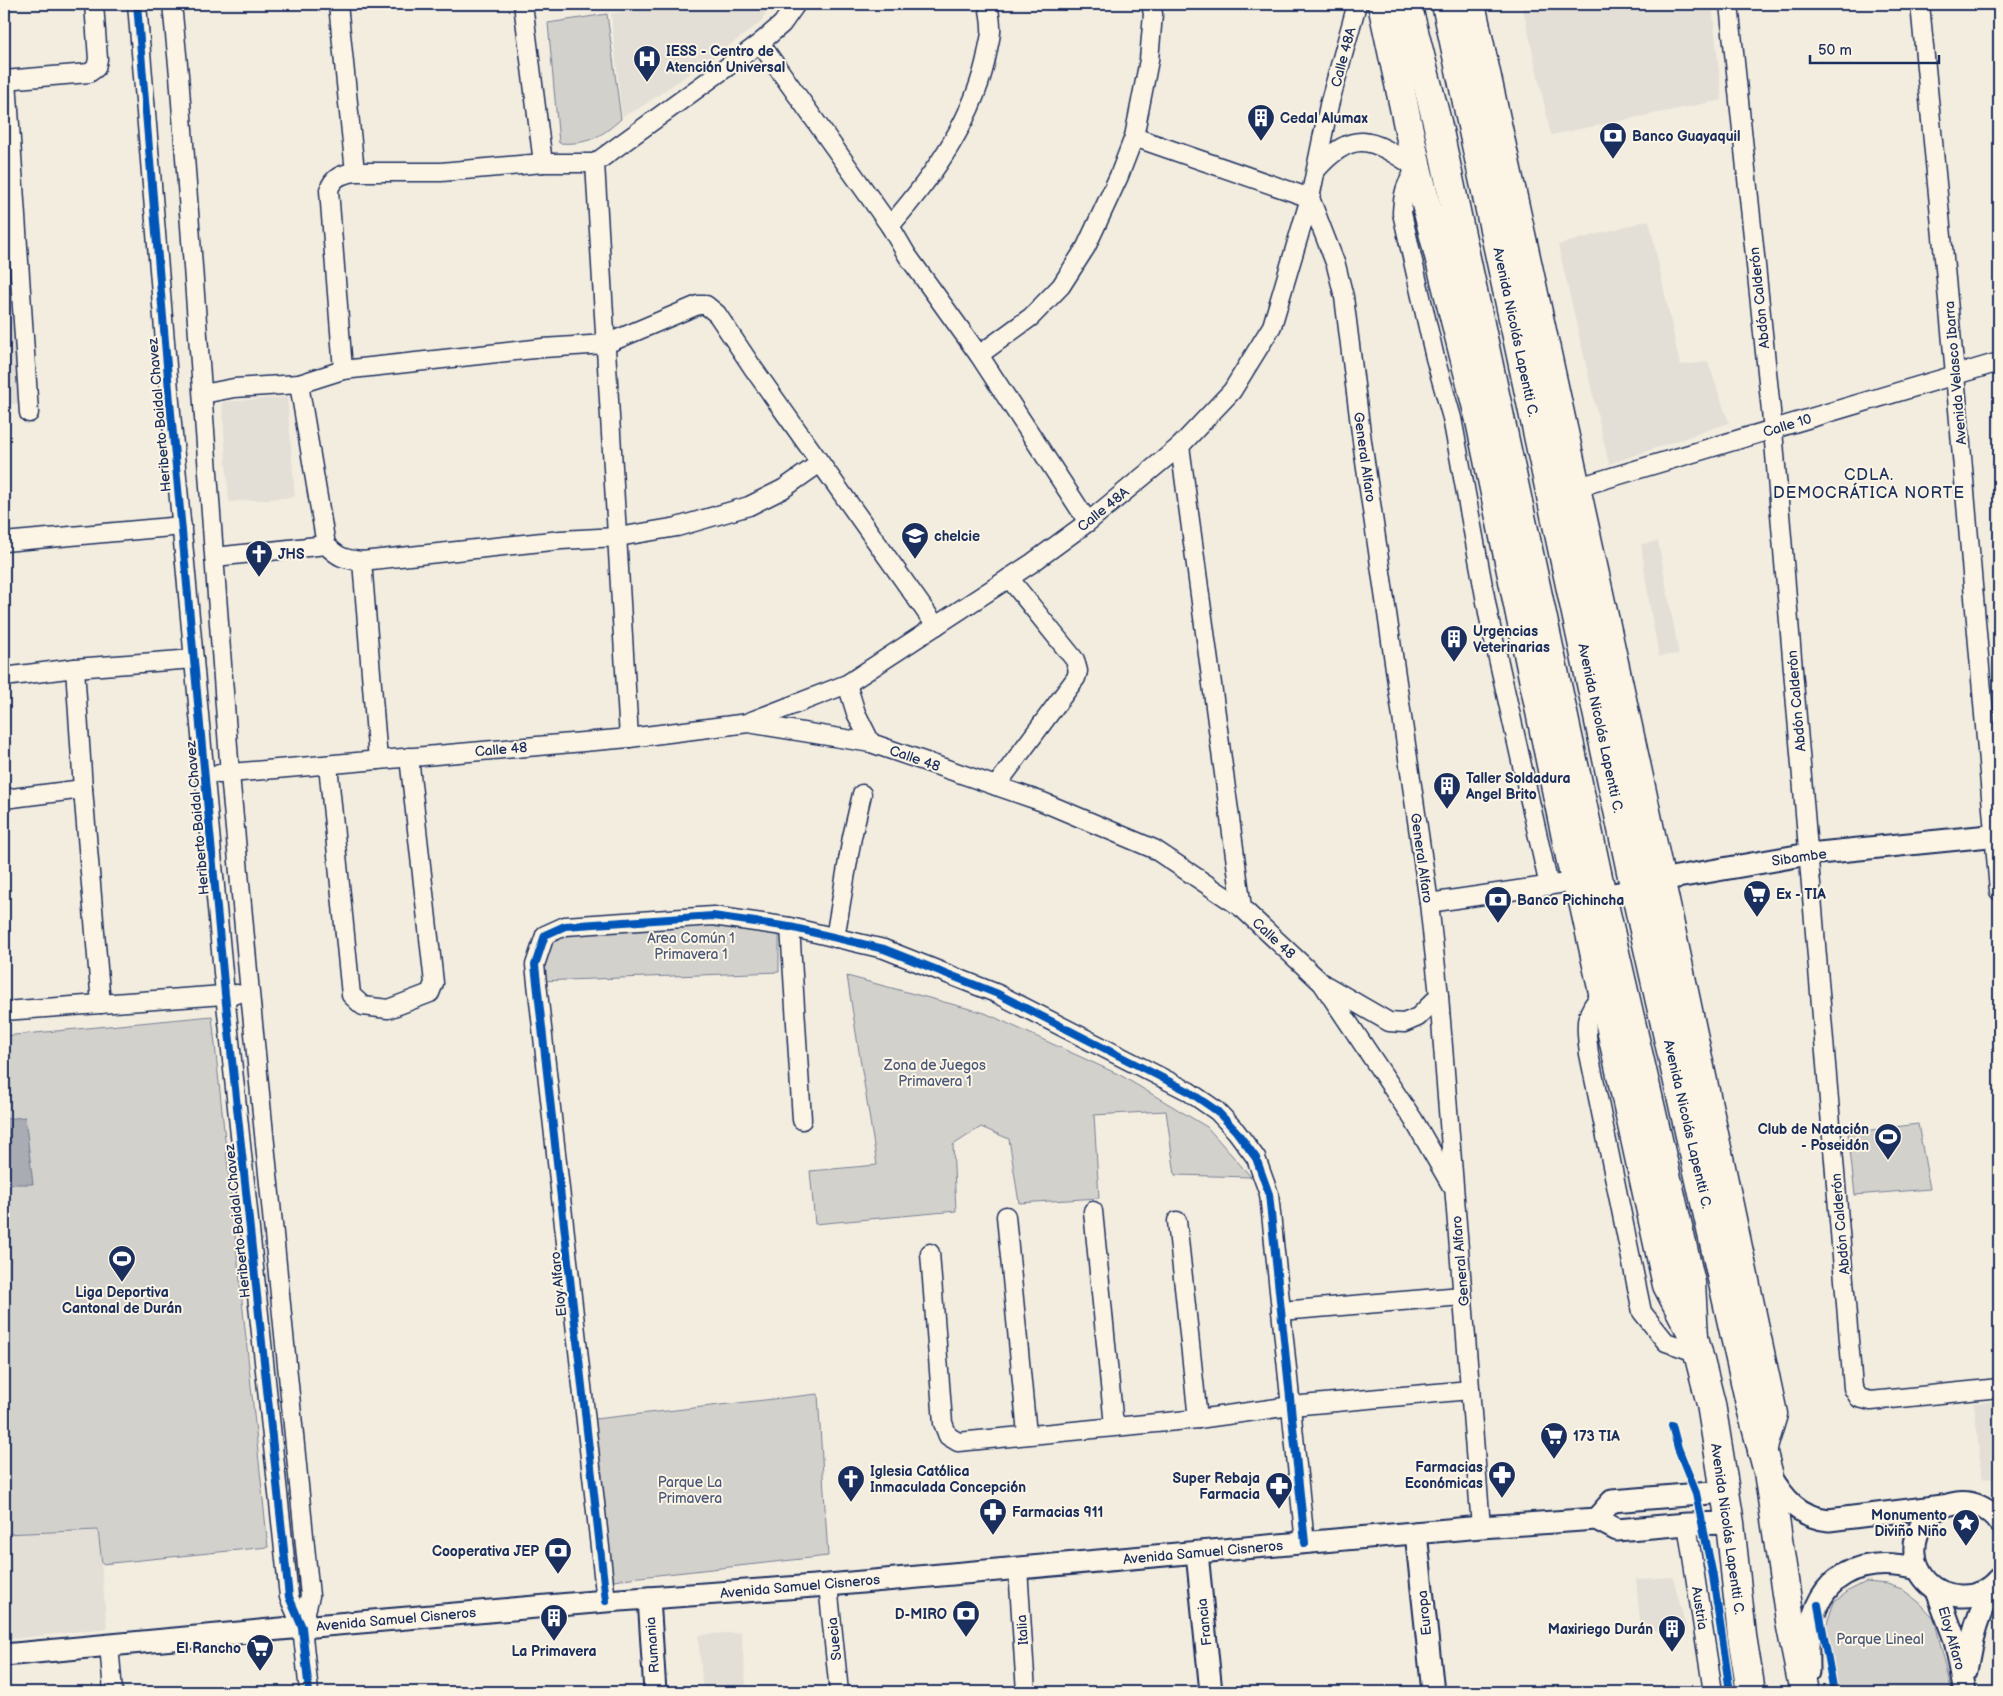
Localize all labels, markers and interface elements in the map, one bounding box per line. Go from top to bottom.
street label: Calle 48A [1327,25,1360,89]
scale bar [1810,32,1939,64]
text: 50 m [1818,41,1852,60]
place label: IESS - Centro de Atención Universal [665,43,785,76]
hospital icon: IESS - Centro de Atención Universal [632,44,662,83]
building icon: Cedal Alumax [1246,103,1276,142]
place label: Cedal Alumax [1280,110,1368,127]
bank icon: Banco Guayaquil [1598,121,1628,160]
place label: Banco Guayaquil [1632,128,1740,145]
street label: Avenida Nicolás Lapentti C. [1489,246,1542,419]
street label: Abdón Calderón [1746,246,1773,350]
street label: Avenida Velasco Ibarra [1941,300,1970,446]
street label: Heriberto Baidal Chavez [144,337,175,493]
street label: Calle 10 [1761,410,1813,441]
street label: General Alfaro [1350,411,1379,503]
district label: CDLA. DEMOCRÁTICA NORTE [1773,466,1965,503]
street label: Calle 48A [1074,483,1133,535]
school or university icon: chelcie [900,521,930,560]
place label: chelcie [934,528,980,545]
church icon: JHS [244,539,274,578]
place label: JHS [278,546,305,563]
place label: Urgencias Veterinarias [1473,623,1550,656]
building icon: Urgencias Veterinarias [1439,624,1469,663]
street label: Avenida Nicolás Lapentti C. [1574,642,1627,815]
street label: Abdón Calderón [1784,649,1809,753]
street label: Calle 48 [474,739,528,760]
street label: Heriberto Baidal Chavez [182,740,213,896]
street label: Calle 48 [887,742,943,775]
place label: Taller Soldadura Angel Brito [1465,770,1570,803]
building icon: Taller Soldadura Angel Brito [1432,771,1462,810]
street label: General Alfaro [1407,812,1436,904]
street label: Sibambe [1770,845,1828,870]
supermarket icon: Ex - TIA [1742,879,1772,918]
bank icon: Banco Pichincha [1483,885,1513,924]
place label: Ex - TIA [1776,886,1826,903]
place label: Banco Pichincha [1517,892,1624,909]
street label: Calle 48 [1249,914,1299,963]
park label: Area Común 1 Primavera 1 [647,930,735,963]
street label: Avenida Nicolás Lapentti C. [1660,1038,1715,1211]
park label: Zona de Juegos Primavera 1 [883,1057,986,1090]
place label: Club de Natación - Poseidón [1758,1121,1869,1154]
sports icon: Club de Natación - Poseidón [1873,1122,1903,1161]
street label: Heriberto Baidal Chavez [221,1143,254,1299]
street label: Abdón Calderón [1828,1172,1853,1276]
street label: General Alfaro [1448,1215,1473,1307]
sports icon: Liga Deportiva Cantonal de Durán [107,1244,137,1283]
street label: Eloy Alfaro [547,1251,570,1317]
place label: Liga Deportiva Cantonal de Durán [62,1284,182,1317]
supermarket icon: 173 TIA [1539,1421,1569,1460]
place label: 173 TIA [1573,1428,1620,1445]
street label: Avenida Nicolás Lapentti C. [1707,1442,1748,1616]
place label: Farmacias Económicas [1405,1459,1483,1492]
pharmacy icon: Farmacias Económicas [1487,1460,1517,1499]
place label: Iglesia Católica Inmaculada Concepción [870,1463,1026,1496]
church icon: Iglesia Católica Inmaculada Concepción [836,1464,866,1503]
place label: Super Rebaja Farmacia [1173,1470,1260,1503]
pharmacy icon: Super Rebaja Farmacia [1264,1471,1294,1510]
park label: Parque La Primavera [658,1474,722,1507]
pharmacy icon: Farmacias 911 [978,1497,1008,1536]
place label: Farmacias 911 [1012,1504,1103,1521]
place label: Monumento Diviño Niño [1871,1507,1947,1540]
place icon: Monumento Diviño Niño [1951,1508,1981,1547]
bank icon: Cooperativa JEP [543,1536,573,1575]
street label: Avenida Samuel Cisneros [1122,1537,1284,1568]
place label: Cooperativa JEP [432,1543,539,1560]
street label: Avenida Samuel Cisneros [719,1571,881,1602]
street label: Austria [1688,1585,1711,1631]
street label: Europa [1414,1589,1435,1636]
street label: Francia [1194,1597,1215,1647]
bank icon: D-MIRO [951,1599,981,1638]
building icon: La Primavera [539,1603,569,1642]
street label: Avenida Samuel Cisneros [315,1604,477,1635]
street label: Eloy Alfaro [1934,1604,1969,1672]
place label: D-MIRO [895,1606,947,1623]
street label: Italia [1013,1614,1032,1646]
building icon: Maxiriego Durán [1657,1614,1687,1653]
street label: Rumania [642,1616,663,1674]
street label: Suecia [824,1616,845,1661]
place label: Maxiriego Durán [1548,1621,1653,1638]
park label: Parque Lineal [1836,1631,1924,1648]
supermarket icon: El Rancho [245,1633,275,1672]
place label: El Rancho [176,1640,241,1657]
place label: La Primavera [511,1643,597,1660]

